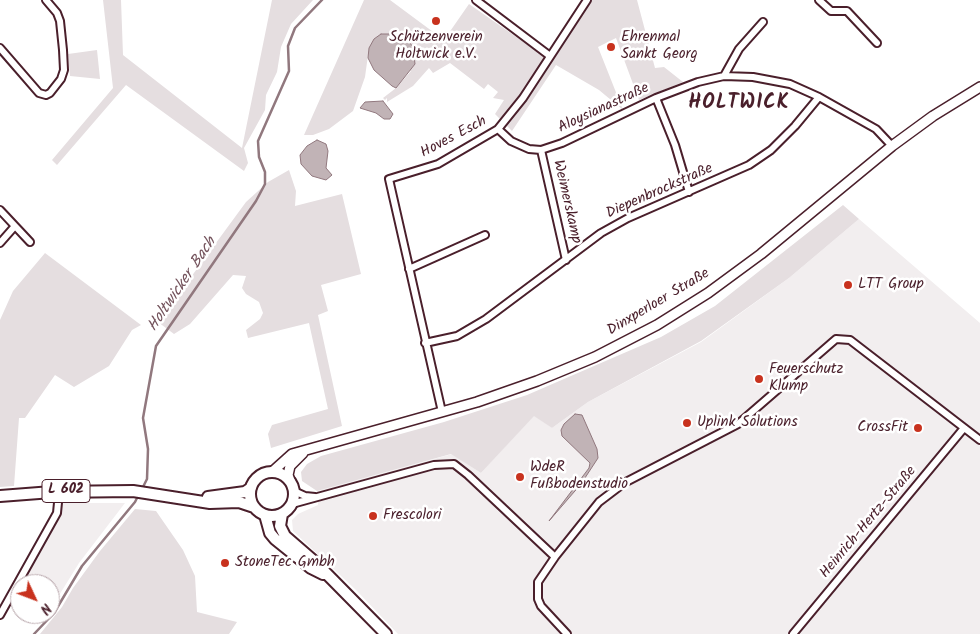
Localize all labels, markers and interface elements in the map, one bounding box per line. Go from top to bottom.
marker: Schützenverein Holtwick e.V. [430,15,442,27]
place label: Schützenverein Holtwick e.V. [389,29,483,64]
place label: Ehrenmal Sankt Georg [621,29,698,64]
marker: Ehrenmal Sankt Georg [605,41,617,53]
street label: Aloysianastraße [556,80,652,138]
district label: HOLTWICK [687,93,791,117]
street label: Hoves Esch [418,113,490,163]
street label: Weimerskamp [548,158,584,246]
street label: Diepenbrockstraße [604,160,716,224]
water label: Holtwicker Bach [144,234,222,336]
street label: Dinxperloer Straße [605,265,713,341]
place label: LTT Group [858,276,924,294]
marker: LTT Group [842,279,854,291]
place label: Feuerschutz Klump [769,361,843,396]
marker: Feuerschutz Klump [753,373,765,385]
place label: Uplink Solutions [697,414,798,432]
marker: Uplink Solutions [681,417,693,429]
place label: CrossFit [857,419,908,437]
marker: CrossFit [912,422,924,434]
place label: WdeR Fußbodenstudio [530,459,628,494]
street label: Heinrich-Hertz-Straße [817,463,921,583]
marker: WdeR Fußbodenstudio [514,471,526,483]
road number: L 602 [42,480,90,502]
place label: Frescolori [383,507,441,525]
marker: Frescolori [367,510,379,522]
place label: StoneTec Gmbh [235,554,335,572]
marker: StoneTec Gmbh [219,557,231,569]
north arrow [10,574,60,624]
text: N [34,598,56,619]

